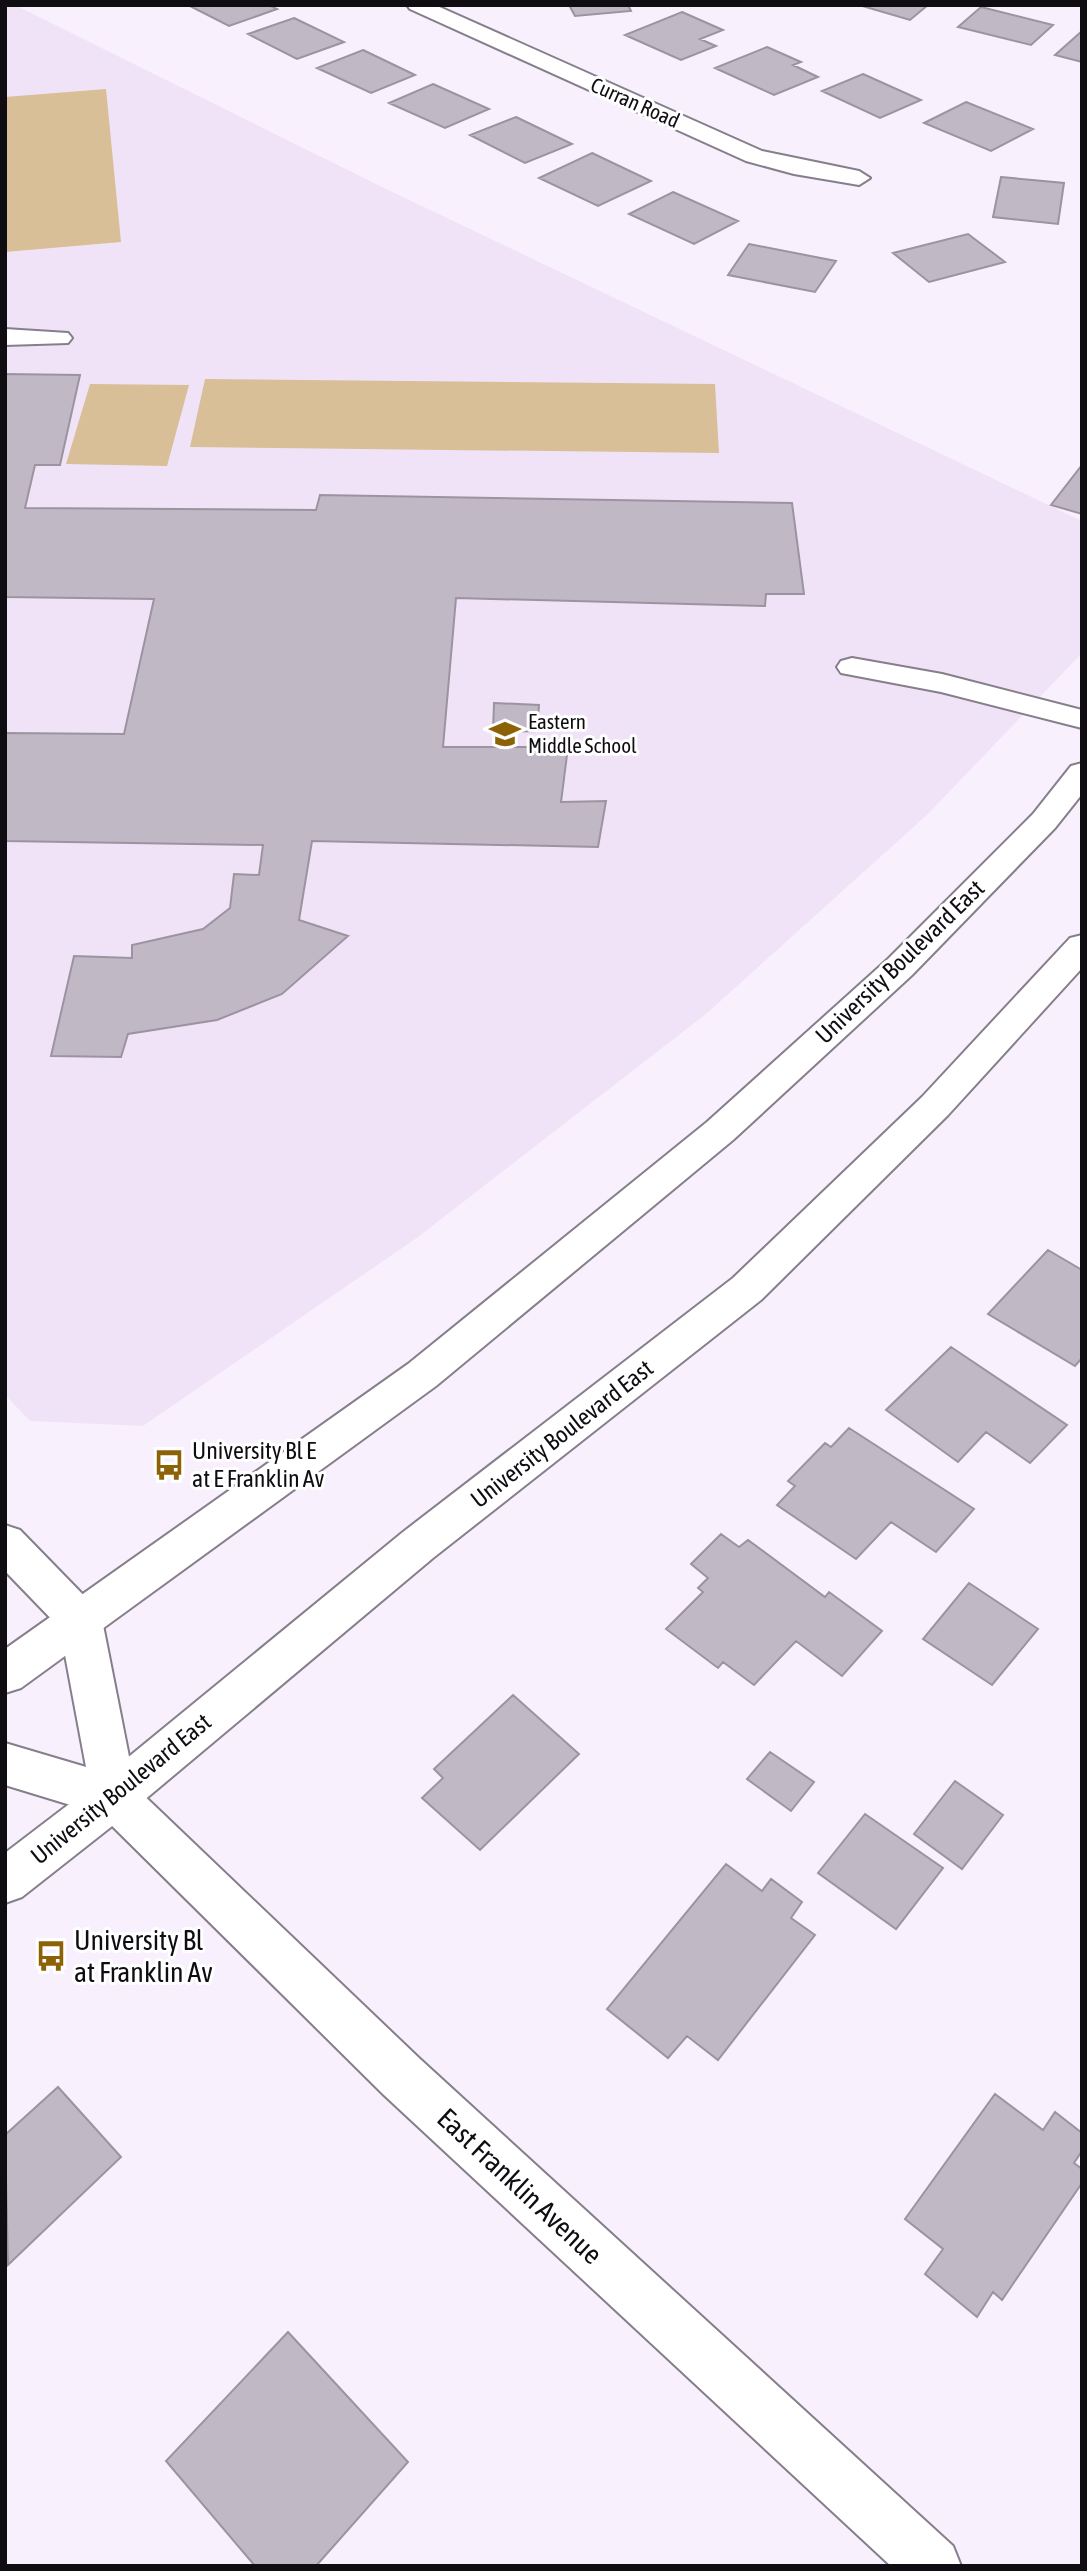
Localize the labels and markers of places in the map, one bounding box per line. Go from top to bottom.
place label: Eastern Middle School [528,709,637,757]
school or university icon: Eastern Middle School [488,717,522,751]
place label: University Bl E at E Franklin Av [192,1437,325,1492]
bus stop icon: University Bl E at E Franklin Av [152,1448,186,1482]
place label: University Bl at Franklin Av [74,1924,213,1988]
bus stop icon: University Bl at Franklin Av [34,1939,68,1973]

